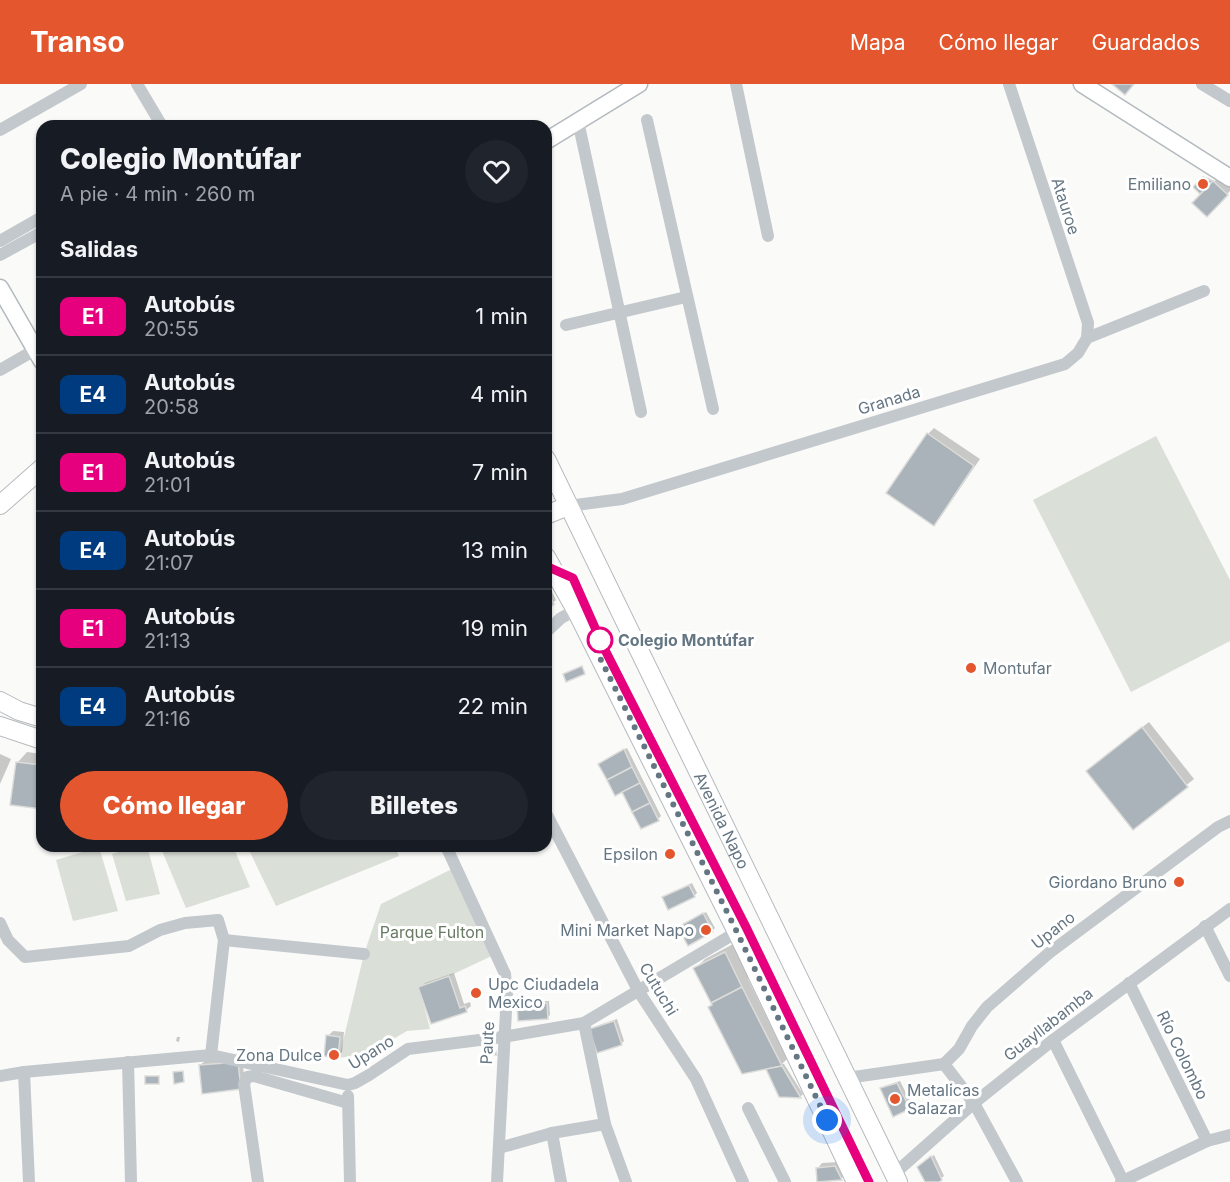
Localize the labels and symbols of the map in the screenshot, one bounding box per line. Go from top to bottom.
place label: Emiliano [1128,174,1191,194]
street label: Atauroe [1047,175,1085,237]
marker: Emiliano [1196,177,1210,191]
street label: Granada [855,381,923,419]
marker: Colegio Montúfar [587,627,613,653]
place label: Colegio Montúfar [618,630,754,650]
place label: Montufar [983,658,1052,678]
marker: Montufar [964,661,978,675]
street label: Avenida Napo [690,769,754,872]
place label: Epsilon [603,844,658,864]
marker: Epsilon [663,847,677,861]
place label: Giordano Bruno [1049,872,1167,892]
marker: Giordano Bruno [1172,875,1186,889]
street label: Upano [1027,907,1079,953]
place label: Mini Market Napo [560,920,694,940]
park label: Parque Fulton [380,922,484,942]
marker: Mini Market Napo [699,923,713,937]
street label: Cutuchi [635,959,683,1019]
place label: Upc Ciudadela Mexico [488,974,599,1012]
street label: Guayllabamba [999,983,1097,1065]
marker: Upc Ciudadela Mexico [469,986,483,1000]
street label: Río Colombo [1153,1007,1213,1103]
street label: Paute [476,1021,498,1065]
street label: Upano [345,1030,397,1074]
place label: Zona Dulce [236,1045,322,1065]
marker: Zona Dulce [327,1048,341,1062]
place label: Metalicas Salazar [907,1080,980,1118]
marker: Metalicas Salazar [888,1092,902,1106]
your location [812,1105,842,1135]

